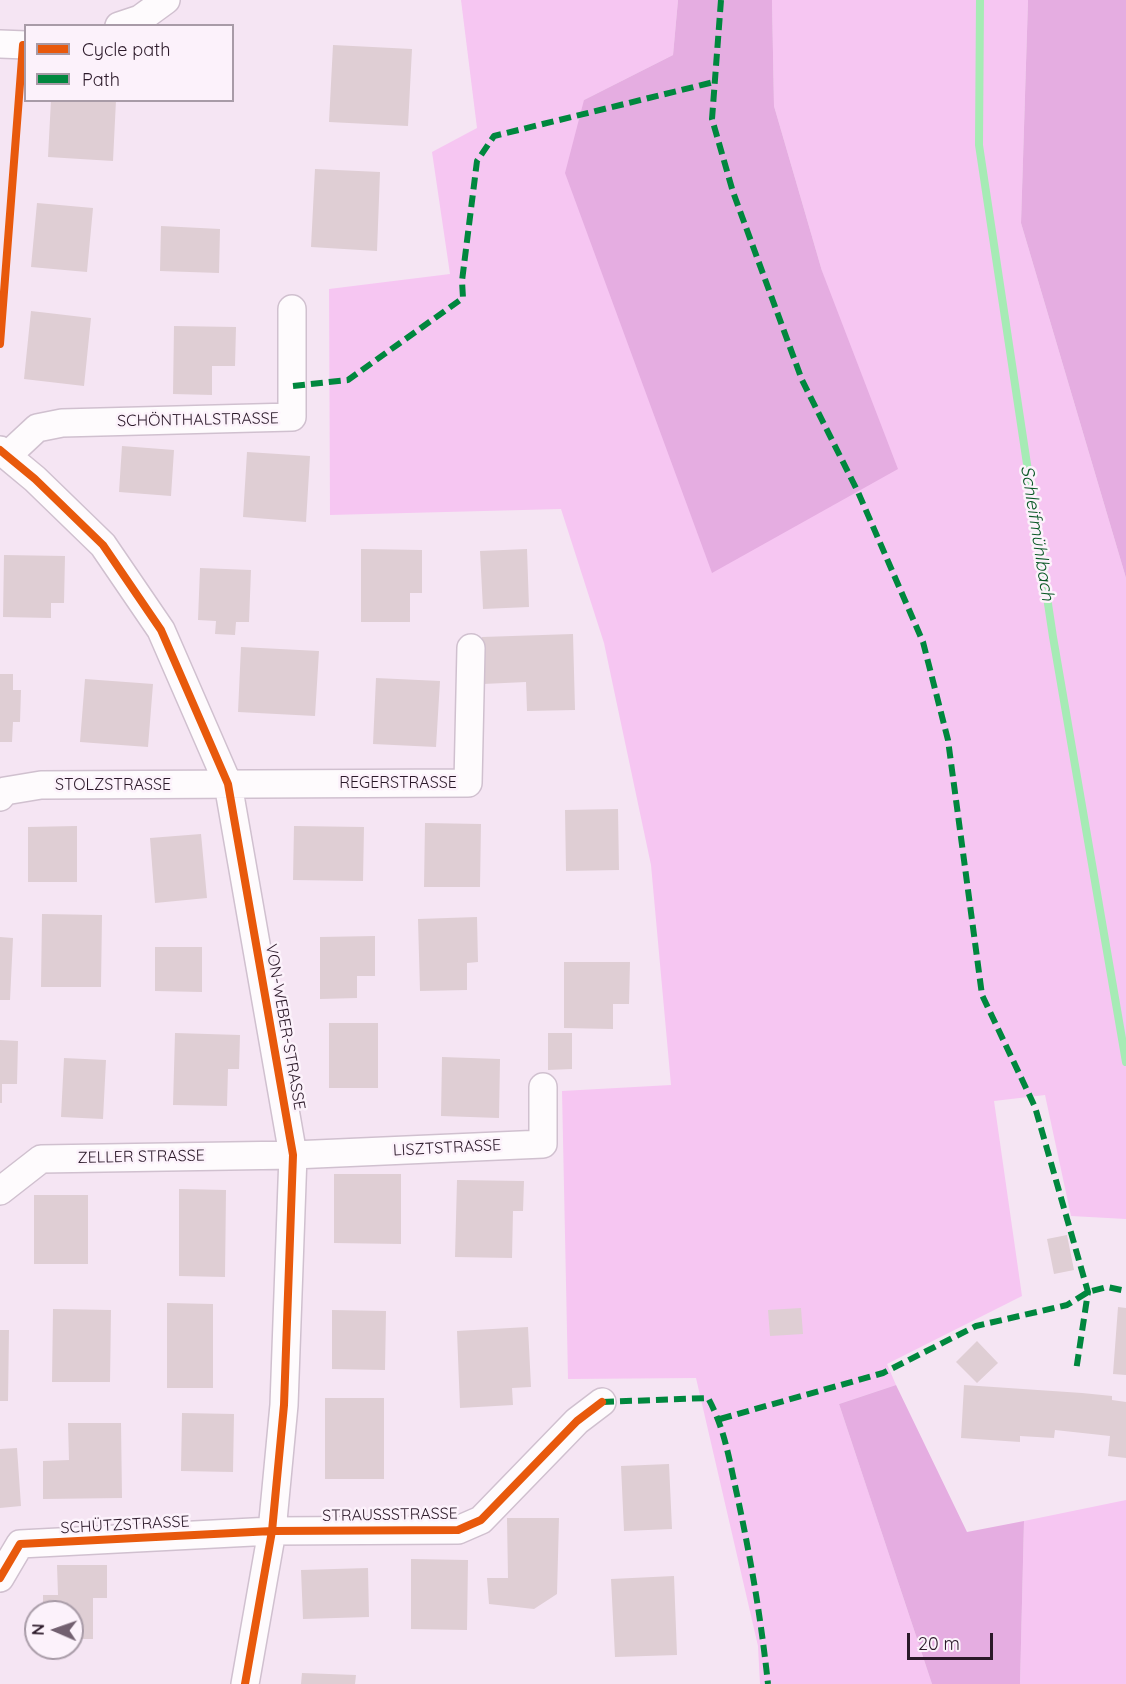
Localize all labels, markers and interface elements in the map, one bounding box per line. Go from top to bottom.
legend [24,24,234,102]
text: Cycle path [82,38,170,61]
text: Path [82,68,120,91]
street label: SCHÖNTHALSTRASSE [117,409,279,431]
water label: Schleifmühlbach [1016,464,1058,602]
street label: REGERSTRASSE [339,773,457,793]
street label: STOLZSTRASSE [55,775,171,795]
street label: VON-WEBER-STRASSE [261,942,309,1112]
street label: LISZTSTRASSE [392,1136,502,1160]
street label: ZELLER STRASSE [77,1146,205,1168]
street label: STRAUSSSTRASSE [322,1504,458,1526]
street label: SCHÜTZSTRASSE [60,1512,190,1538]
north arrow [24,1600,84,1660]
scale bar [910,1621,996,1659]
text: N [28,1623,48,1636]
text: 20 m [918,1632,960,1655]

